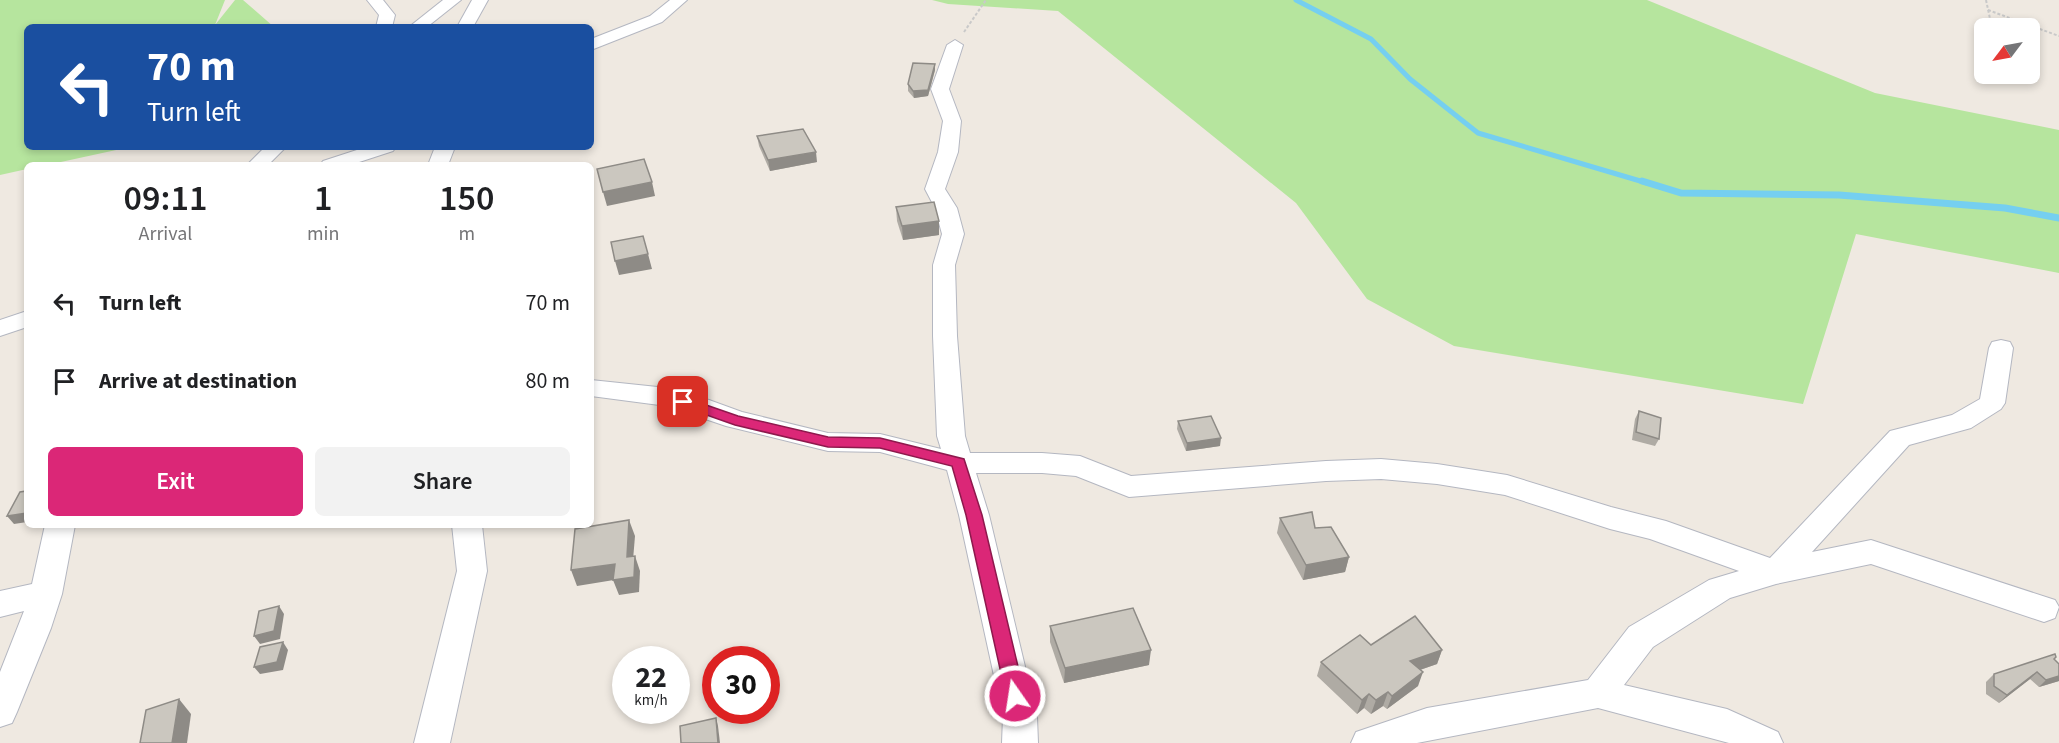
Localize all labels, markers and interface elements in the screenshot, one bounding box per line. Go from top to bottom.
north arrow [1974,18,2040,84]
map controls [1974,18,2040,84]
text: 70 m [147,37,236,97]
icon: left [48,48,126,126]
text: Turn left [147,93,241,132]
text: 09:11 [124,173,207,224]
text: 1 [314,173,332,224]
text: 150 [439,173,494,224]
text: Arrival [139,220,192,248]
text: min [307,220,339,248]
text: m [458,220,475,248]
icon: left [48,287,81,320]
text: Turn left [99,287,181,319]
text: 70 m [525,287,570,319]
icon: arrive [48,365,81,398]
text: Arrive at destination [99,365,297,397]
text: 80 m [525,365,570,397]
pin [657,376,708,427]
icon: arrive [666,385,699,418]
button: Exit [48,447,303,516]
button: Share [315,447,570,516]
speed limit sign: 30 [702,646,780,724]
text: 22 [635,656,667,699]
position arrow [983,664,1047,728]
text: km/h [634,690,668,711]

